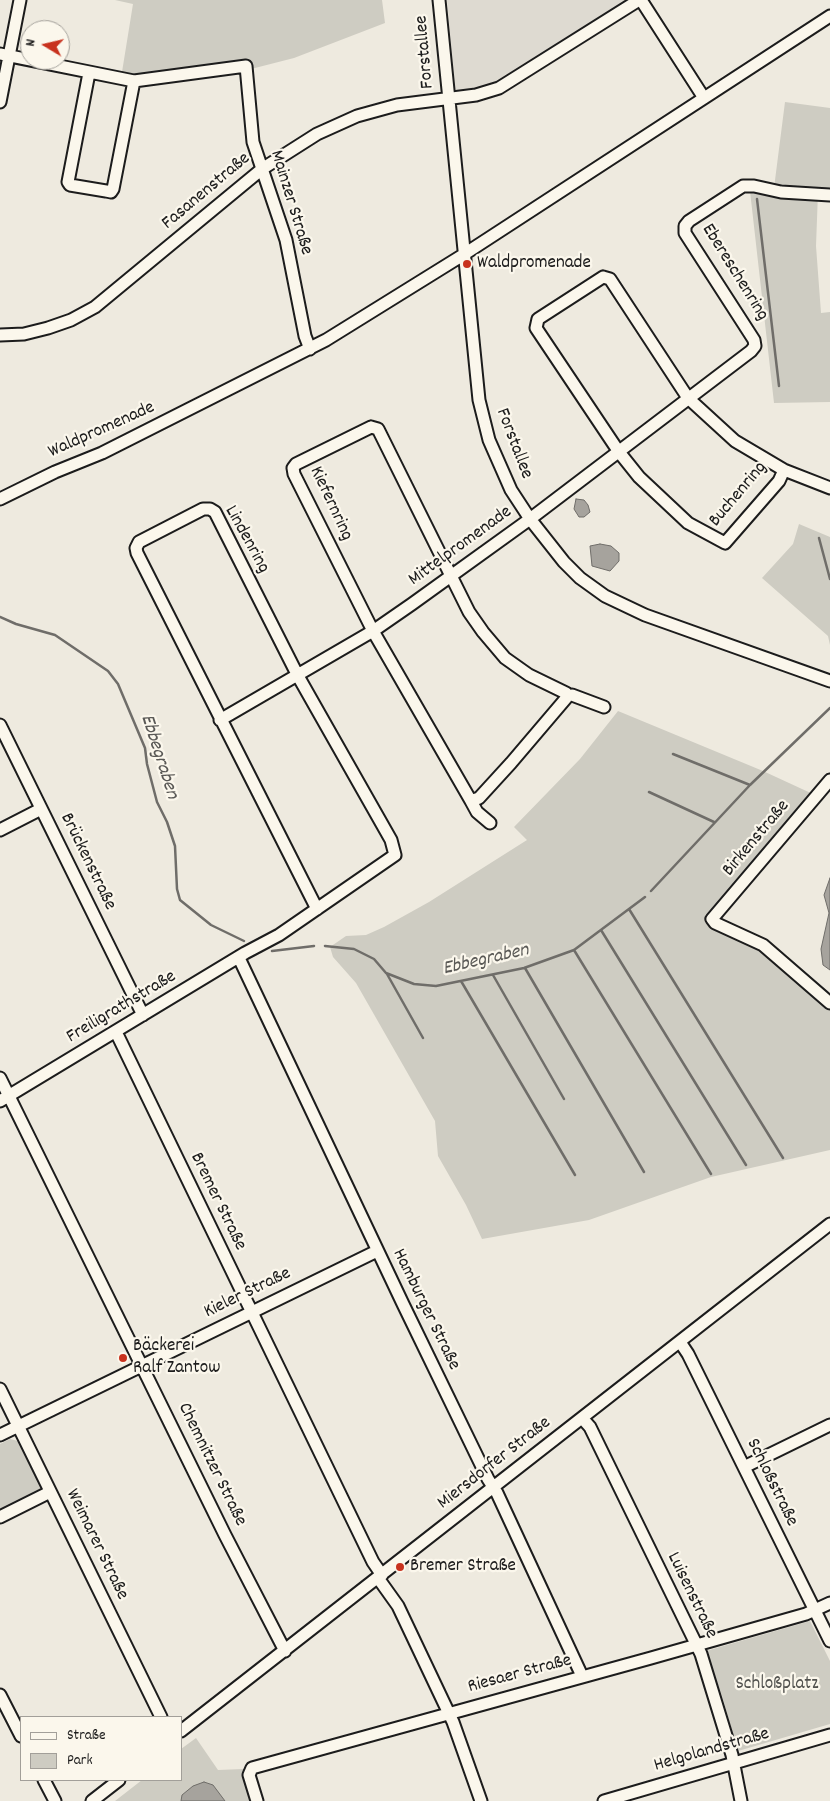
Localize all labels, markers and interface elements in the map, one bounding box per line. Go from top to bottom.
street label: Forstallee [411,14,441,90]
north arrow [20,20,70,70]
text: N [21,38,42,48]
street label: Fasanenstraße [158,148,256,236]
street label: Mainzer Straße [263,148,317,258]
street label: Ebereschenring [695,220,773,326]
place label: Waldpromenade [477,253,591,275]
marker: Waldpromenade [461,258,473,270]
street label: Waldpromenade [45,397,159,465]
street label: Forstallee [489,406,537,482]
street label: Buchenring [705,458,773,532]
street label: Kiefernring [303,463,357,545]
street label: Lindenring [218,502,274,578]
street label: Mittelpromenade [405,502,517,592]
water label: Ebbegraben [133,712,183,802]
street label: Birkenstraße [718,796,796,882]
street label: Brückenstraße [54,810,120,914]
water label: Ebbegraben [441,939,531,983]
street label: Freiligrathstraße [63,966,181,1050]
street label: Bremer Straße [184,1149,250,1255]
street label: Hamburger Straße [386,1246,464,1374]
street label: Kieler Straße [201,1263,295,1325]
place label: Bäckerei Ralf Zantow [133,1336,220,1380]
marker: Bäckerei Ralf Zantow [117,1352,129,1364]
street label: Chemnitzer Straße [171,1400,251,1530]
street label: Miersdorfer Straße [434,1413,556,1515]
street label: Schloßstraße [740,1435,802,1531]
street label: Weimarer Straße [59,1486,133,1604]
street label: Luisenstraße [660,1549,722,1643]
place label: Bremer Straße [410,1556,516,1578]
marker: Bremer Straße [394,1561,406,1573]
street label: Riesaer Straße [466,1650,574,1700]
park label: Schloßplatz [735,1674,819,1696]
legend [20,1716,182,1781]
street label: Helgolandstraße [652,1724,772,1778]
text: Straße [67,1725,105,1747]
text: Park [67,1750,93,1772]

